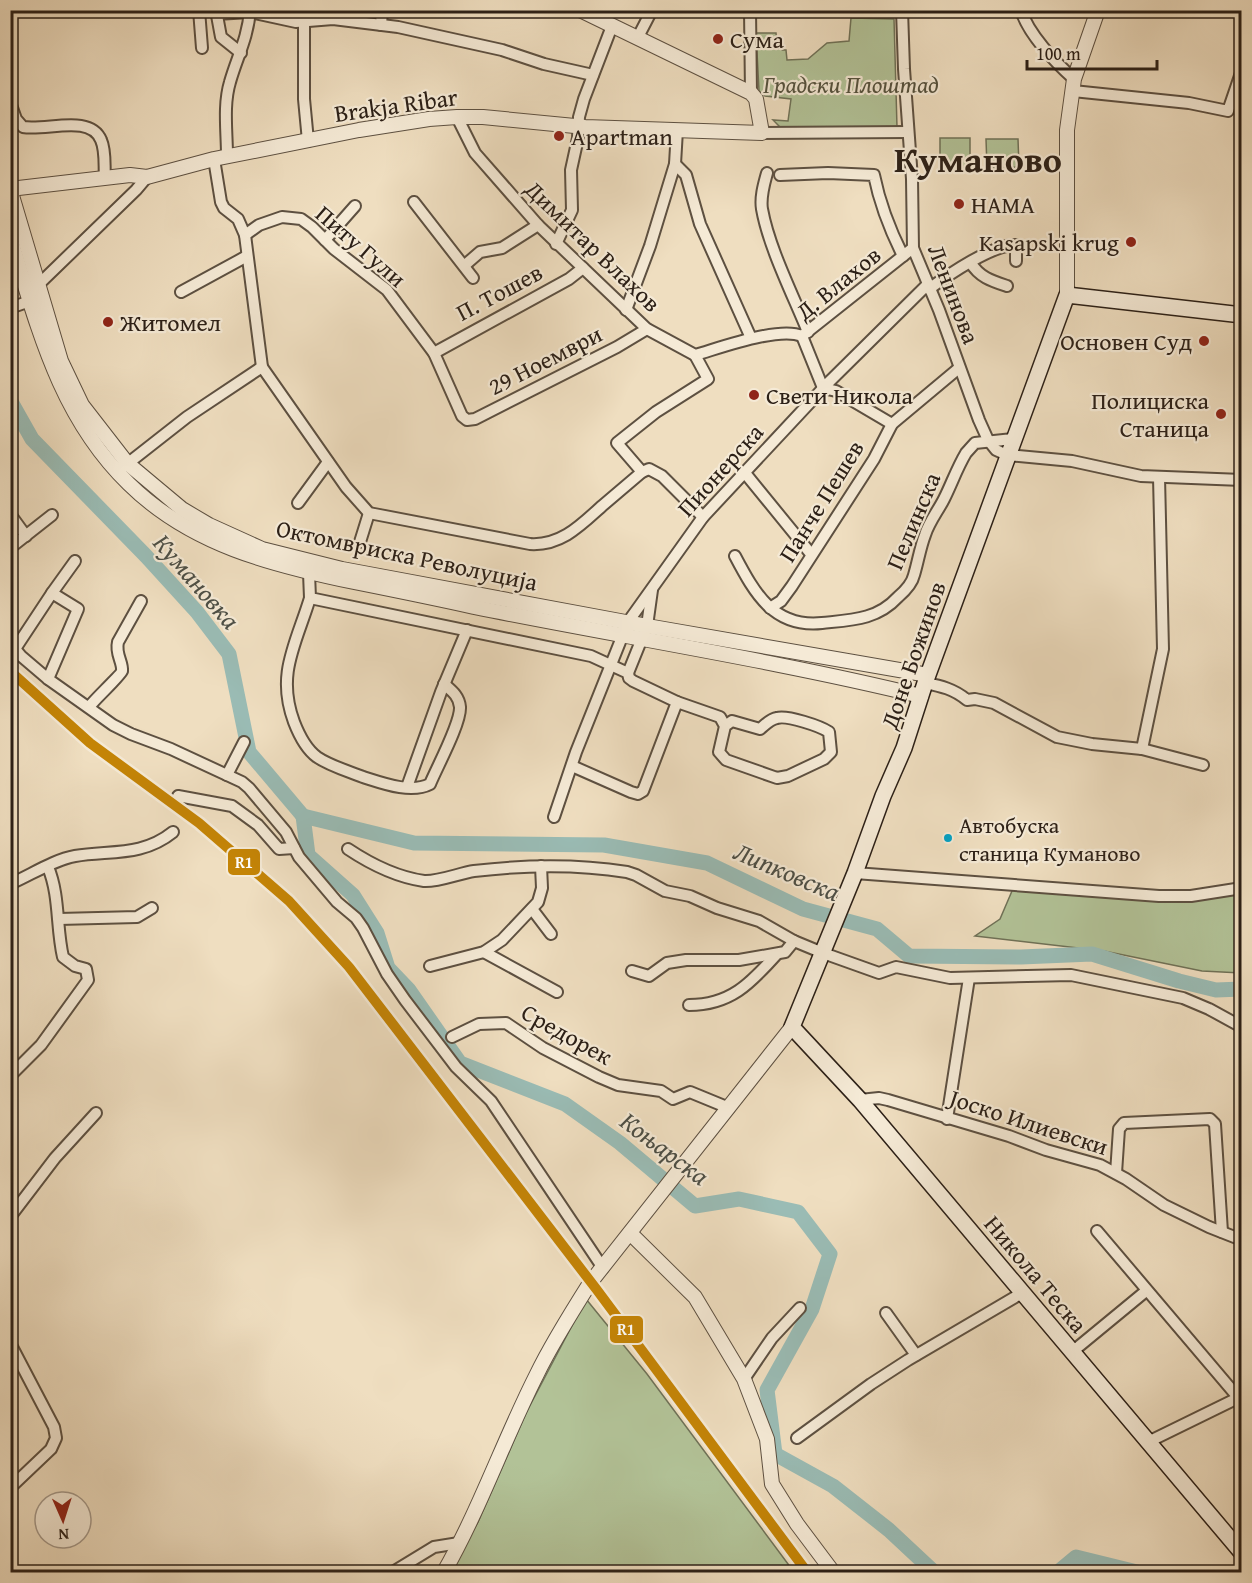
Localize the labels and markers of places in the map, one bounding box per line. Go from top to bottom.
place label: Сума [730,22,784,57]
marker: Сума [711,32,725,46]
place label: Apartman [571,119,673,154]
marker: Apartman [552,129,566,143]
place label: НАМА [971,187,1035,222]
marker: НАМА [952,197,966,211]
place label: Kasapski krug [979,225,1119,260]
marker: Kasapski krug [1124,235,1138,249]
place label: Житомел [119,305,221,340]
marker: Житомел [101,315,115,329]
place label: Основен Суд [1060,324,1192,359]
marker: Основен Суд [1197,334,1211,348]
place label: Свети Никола [766,378,913,413]
place label: Полициска Станица [1091,383,1210,446]
marker: Свети Никола [747,388,761,402]
marker: Полициска Станица [1214,407,1228,421]
place label: Автобуска станица Куманово [959,809,1140,869]
marker: Автобуска станица Куманово [942,832,954,844]

